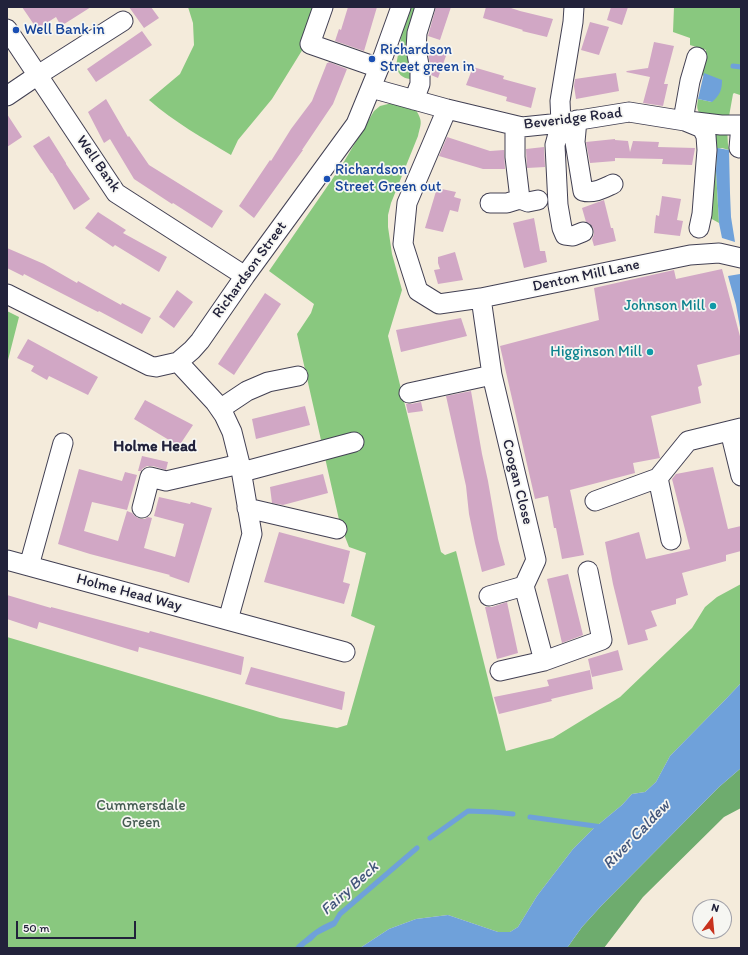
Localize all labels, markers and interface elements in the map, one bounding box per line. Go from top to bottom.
place label: Well Bank in [24,21,105,39]
marker: Well Bank in [11,25,21,35]
place label: Richardson Street green in [380,41,475,76]
marker: Richardson Street green in [367,54,377,64]
street label: Beveridge Road [523,104,623,134]
street label: Well Bank [72,132,124,196]
place label: Richardson Street Green out [335,161,441,196]
marker: Richardson Street Green out [322,174,332,184]
street label: Richardson Street [209,218,291,322]
street label: Denton Mill Lane [531,256,641,296]
place label: Johnson Mill [624,297,705,315]
marker: Johnson Mill [708,301,718,311]
place label: Higginson Mill [550,343,642,361]
marker: Higginson Mill [645,347,655,357]
district label: Holme Head [113,437,197,457]
street label: Coogan Close [498,438,536,526]
street label: Holme Head Way [74,570,184,616]
water label: River Caldew [599,796,675,874]
park label: Cummersdale Green [96,797,186,832]
water label: Fairy Beck [317,858,383,920]
north arrow [692,899,732,939]
text: N [710,901,721,915]
scale bar [18,913,138,939]
text: 50 m [23,921,49,935]

